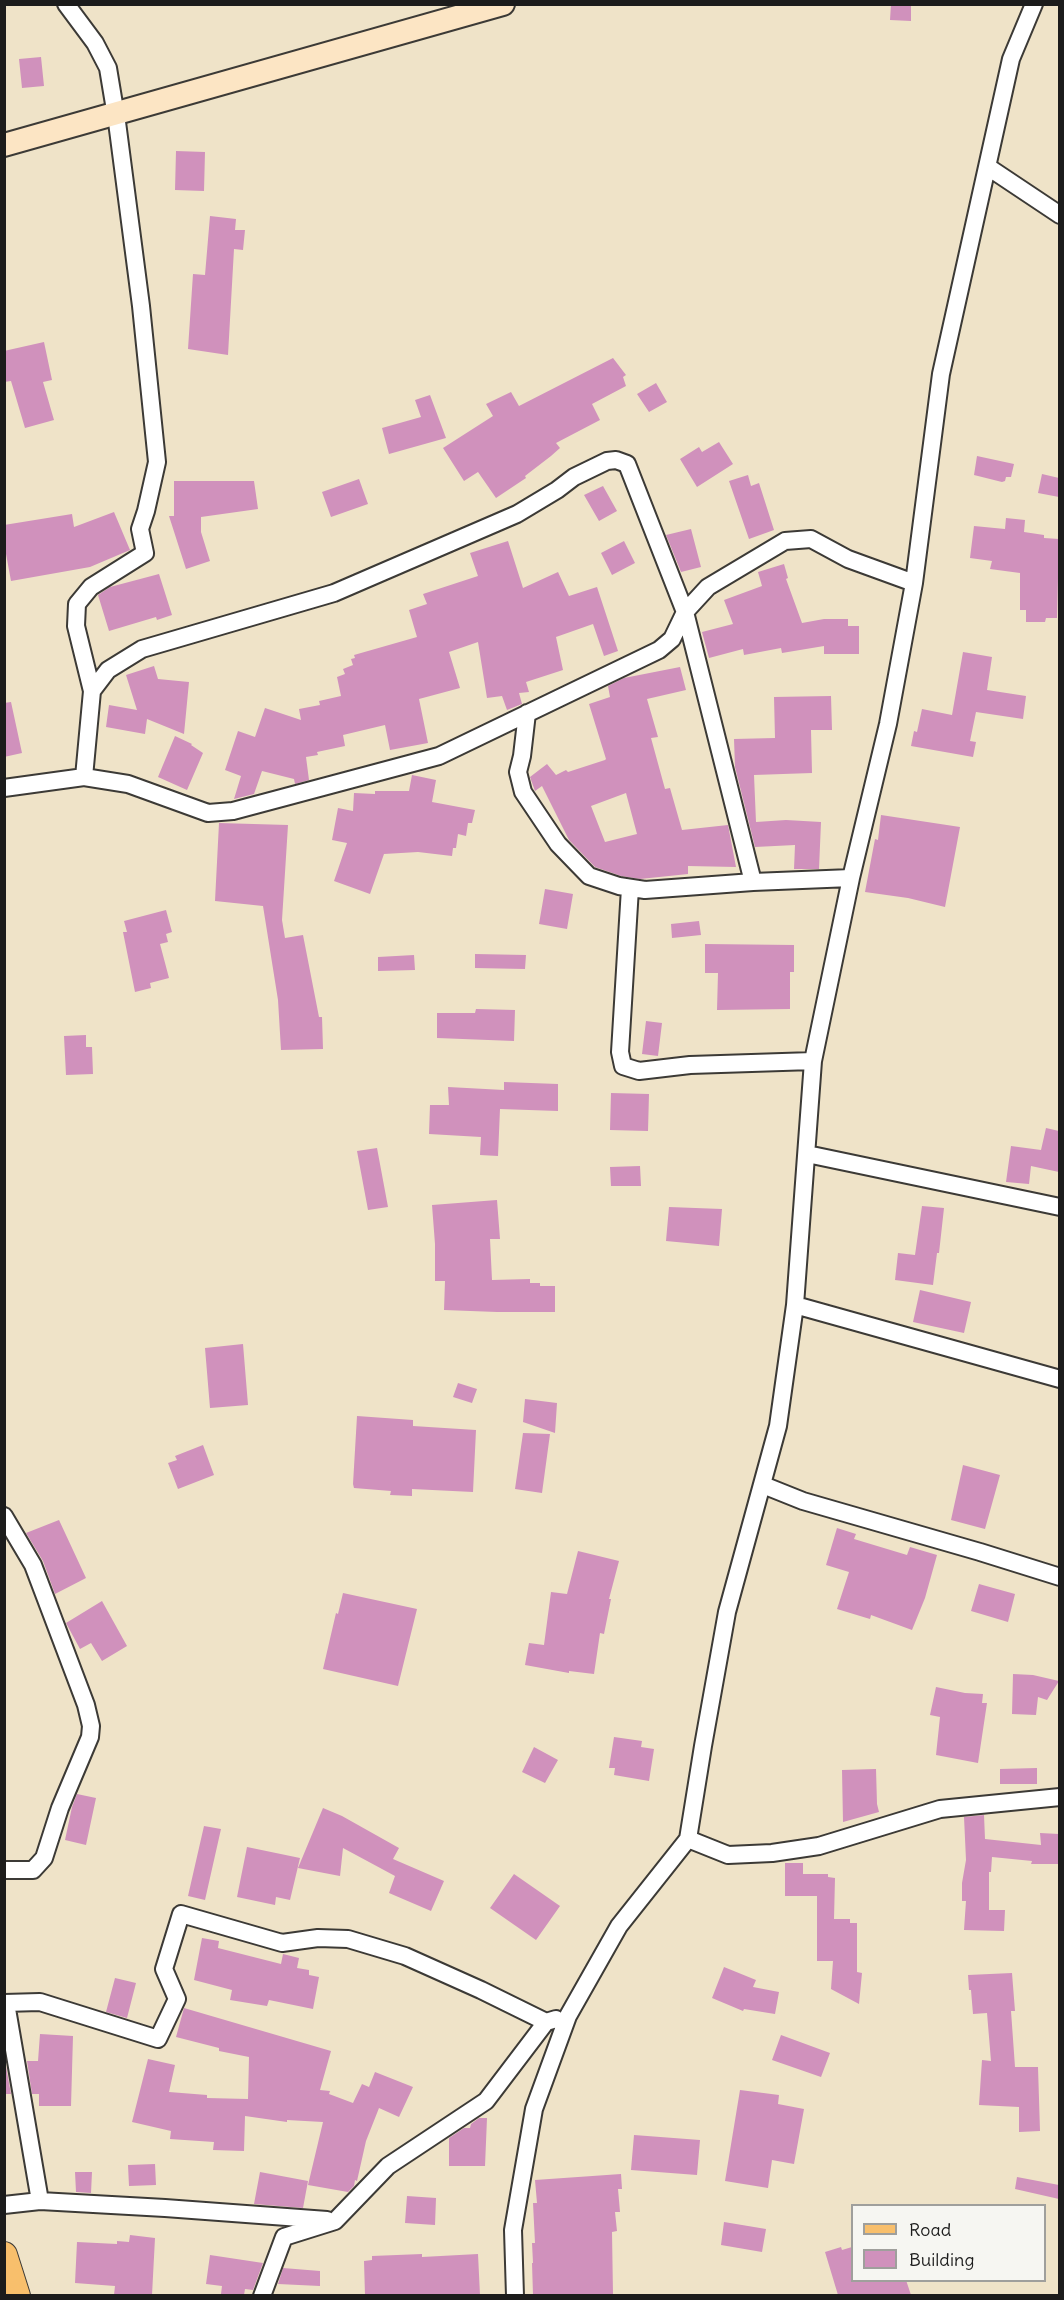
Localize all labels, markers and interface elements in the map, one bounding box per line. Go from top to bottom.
legend [851,2204,1046,2282]
text: Road [909,2218,951,2241]
text: Building [909,2248,974,2271]

